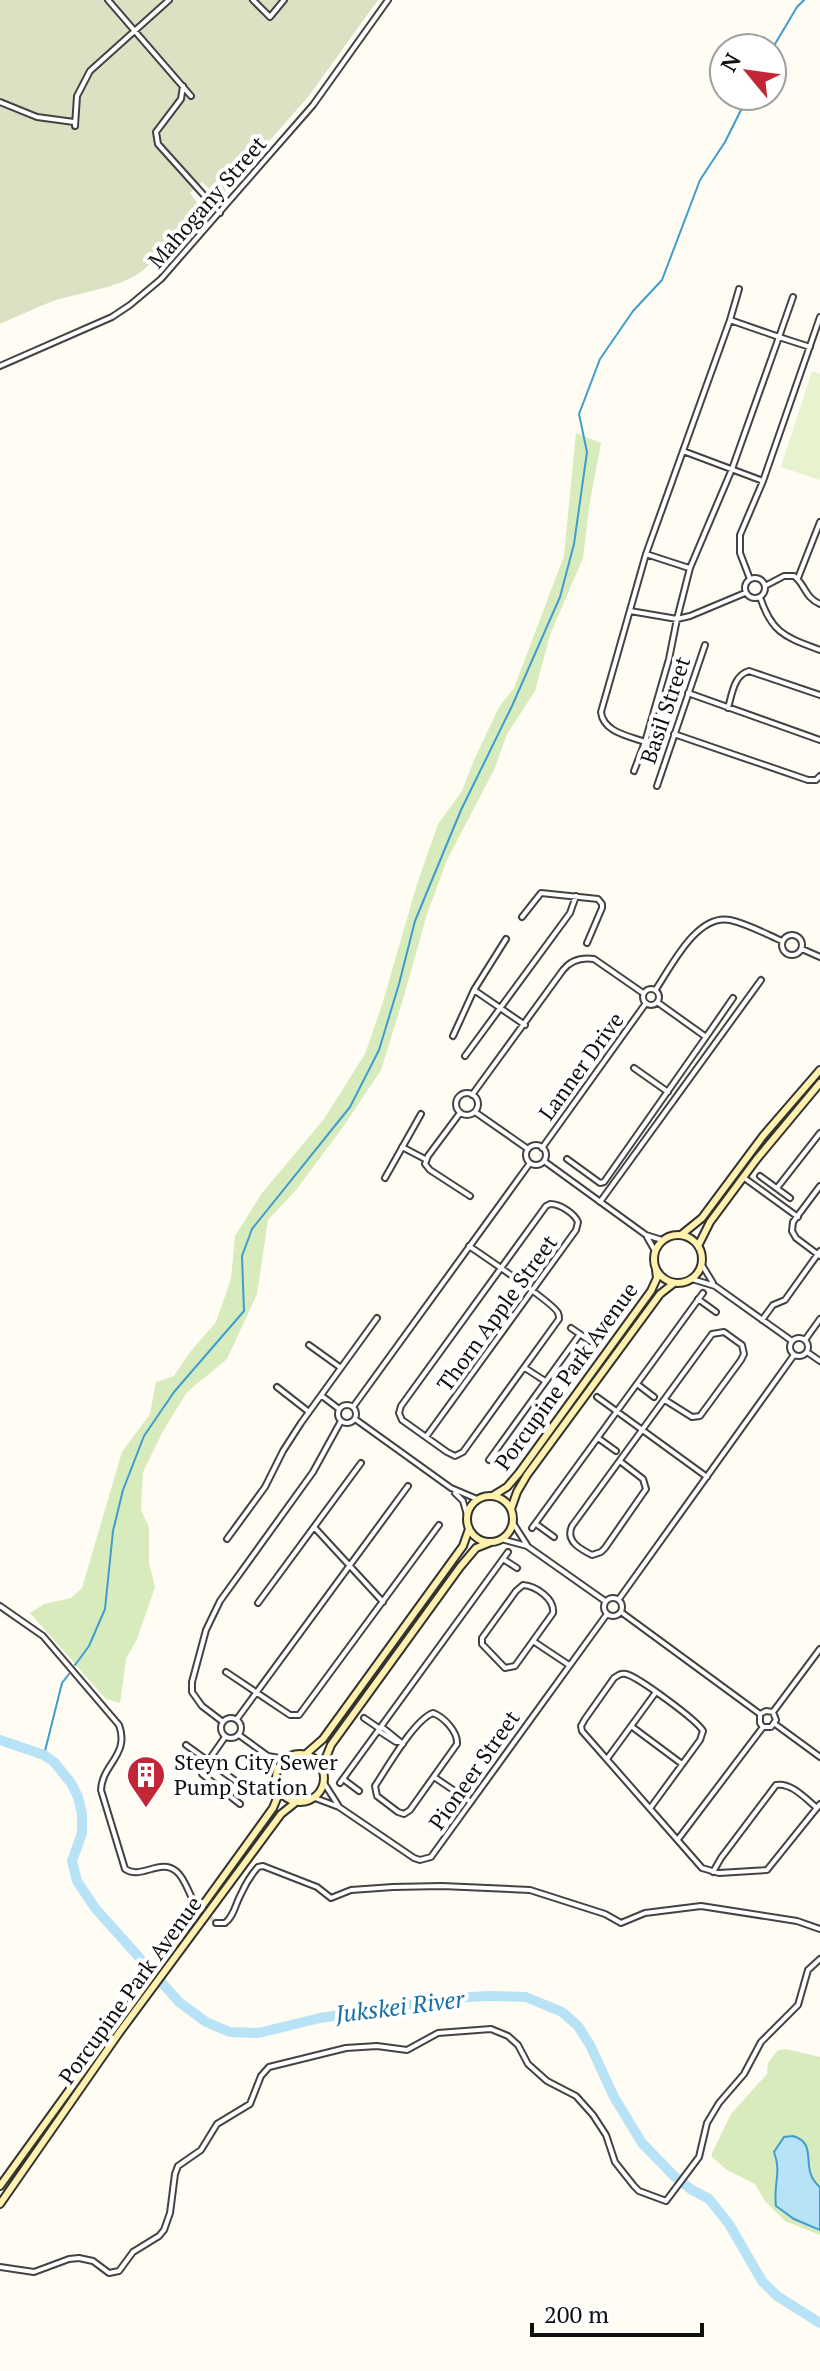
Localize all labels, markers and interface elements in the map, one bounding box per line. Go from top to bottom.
north arrow [708,32,788,112]
text: N [713,47,747,76]
street label: Mahogany Street [141,129,272,274]
street label: Basil Street [633,652,696,767]
street label: Lanner Drive [532,1006,630,1125]
street label: Thorn Apple Street [430,1229,563,1397]
street label: Porcupine Park Avenue [488,1276,644,1475]
street label: Pioneer Street [422,1704,526,1835]
place label: Steyn City Sewer Pump Station [174,1747,338,1801]
building icon: Steyn City Sewer Pump Station [125,1754,167,1809]
street label: Porcupine Park Avenue [52,1890,208,2089]
water label: Jukskei River [333,1982,468,2030]
scale bar [532,2287,702,2337]
text: 200 m [544,2298,609,2330]

